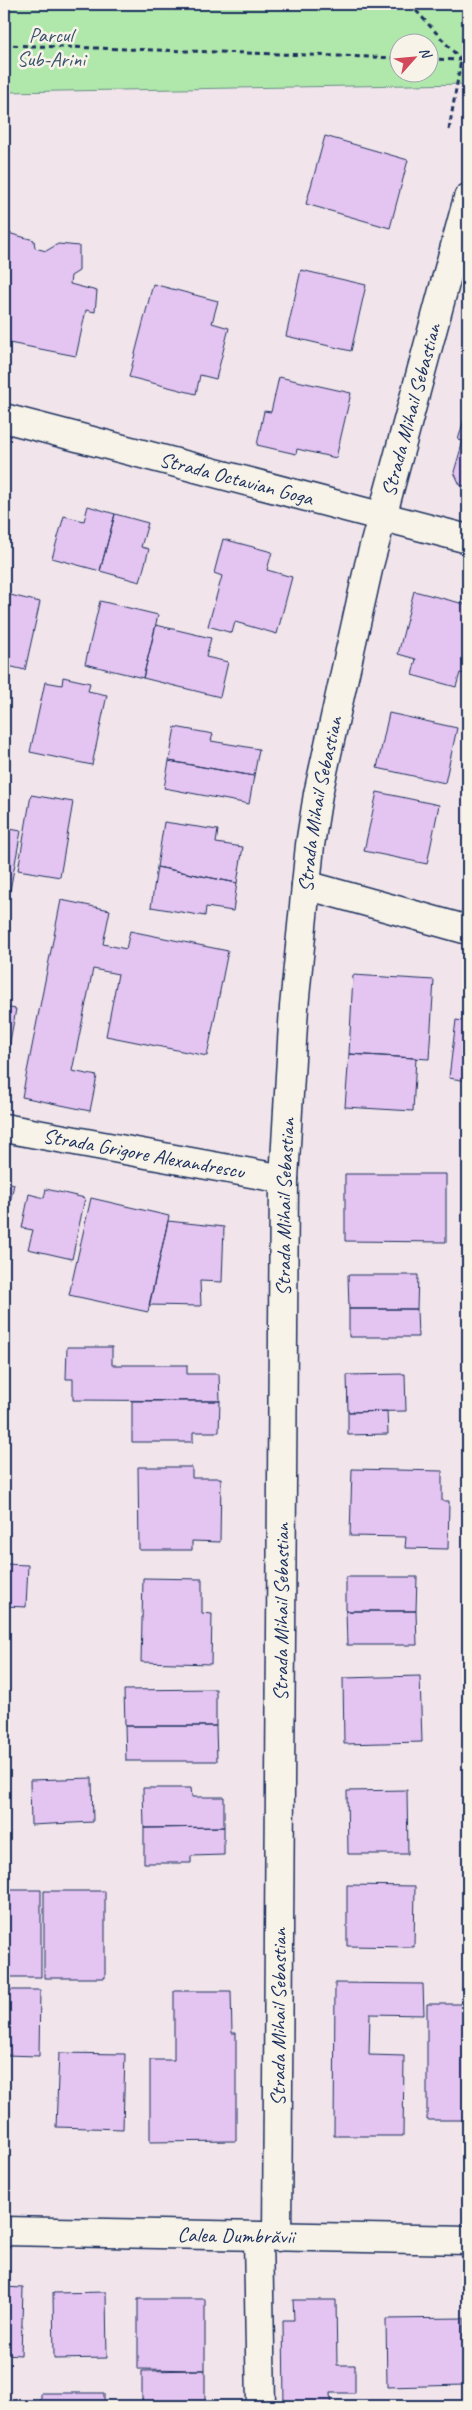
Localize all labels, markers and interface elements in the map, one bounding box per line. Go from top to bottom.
park label: Parcul Sub-Arini [17,22,88,72]
north arrow [390,32,440,82]
text: N [416,45,436,62]
street label: Strada Mihail Sebastian [375,319,447,499]
street label: Strada Octavian Goga [157,446,318,512]
street label: Strada Mihail Sebastian [292,712,348,893]
street label: Strada Mihail Sebastian [270,1116,301,1296]
street label: Strada Grigore Alexandrescu [41,1122,248,1185]
street label: Strada Mihail Sebastian [268,1521,295,1701]
street label: Strada Mihail Sebastian [265,1926,292,2106]
street label: Calea Dumbrăvii [177,2221,298,2250]

